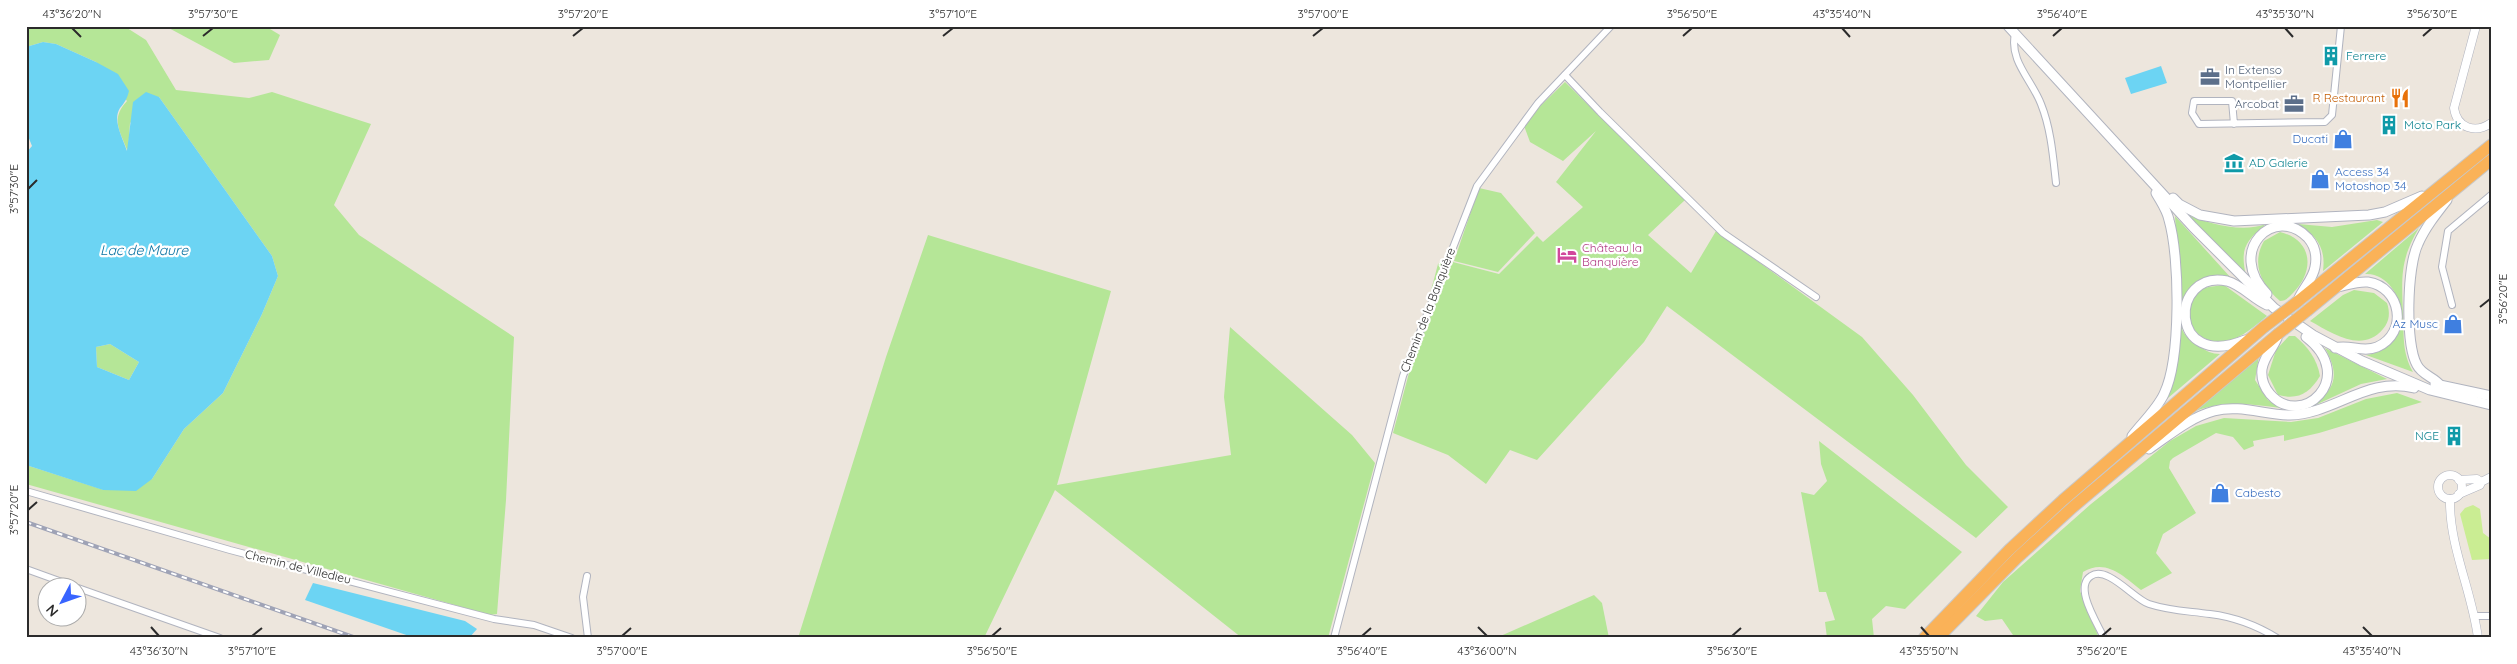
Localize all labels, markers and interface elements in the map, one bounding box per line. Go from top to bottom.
text: 43°36'20"N [43,6,101,21]
text: 3°57'30"E [188,6,238,21]
text: 3°57'20"E [558,6,608,21]
text: 3°57'10"E [929,6,977,21]
text: 3°57'00"E [1298,6,1349,21]
text: 3°56'50"E [1667,6,1718,21]
text: 43°35'40"N [1813,6,1871,21]
text: 3°56'40"E [2037,6,2087,21]
text: 43°35'30"N [2256,6,2314,21]
text: 3°56'30"E [2407,6,2457,21]
building icon: Ferrere [2320,45,2342,67]
place label: Ferrere [2346,48,2387,63]
place label: In Extenso Montpellier [2225,62,2287,91]
office icon: In Extenso Montpellier [2199,66,2221,88]
restaurant icon: R Restaurant [2389,87,2411,109]
place label: R Restaurant [2312,90,2385,105]
office icon: Arcobat [2283,93,2305,115]
place label: Arcobat [2235,96,2279,111]
building icon: Moto Park [2378,114,2400,136]
place label: Moto Park [2404,117,2461,132]
shop icon: Ducati [2332,128,2354,150]
place label: Ducati [2292,131,2328,146]
museum icon: AD Galerie [2223,152,2245,174]
place label: AD Galerie [2249,155,2308,170]
text: 3°57'30"E [6,164,21,214]
place label: Access 34 Motoshop 34 [2335,164,2406,193]
shop icon: Access 34 Motoshop 34 [2309,168,2331,190]
place label: Château la Banquière [1582,240,1642,269]
water label: Lac de Maure [100,241,189,259]
hotel icon: Château la Banquière [1556,244,1578,266]
street label: Chemin de la Banquière [1397,245,1458,374]
text: 3°56'20"E [2495,273,2510,324]
shop icon: Az Musc [2442,313,2464,335]
place label: Az Musc [2393,316,2438,331]
building icon: NGE [2443,425,2465,447]
place label: NGE [2415,428,2439,443]
shop icon: Cabesto [2209,482,2231,504]
text: 3°57'20"E [6,485,21,535]
place label: Cabesto [2235,485,2281,500]
street label: Chemin de Villedieu [244,546,353,587]
north arrow [38,576,88,626]
text: N [42,601,62,620]
text: 43°36'30"N [130,643,188,658]
text: 3°57'10"E [228,643,276,658]
text: 3°57'00"E [597,643,648,658]
text: 3°56'50"E [967,643,1018,658]
text: 3°56'40"E [1337,643,1387,658]
text: 43°36'00"N [1457,643,1517,658]
text: 3°56'30"E [1707,643,1757,658]
text: 43°35'50"N [1900,643,1958,658]
text: 3°56'20"E [2077,643,2128,658]
text: 43°35'40"N [2343,643,2401,658]

